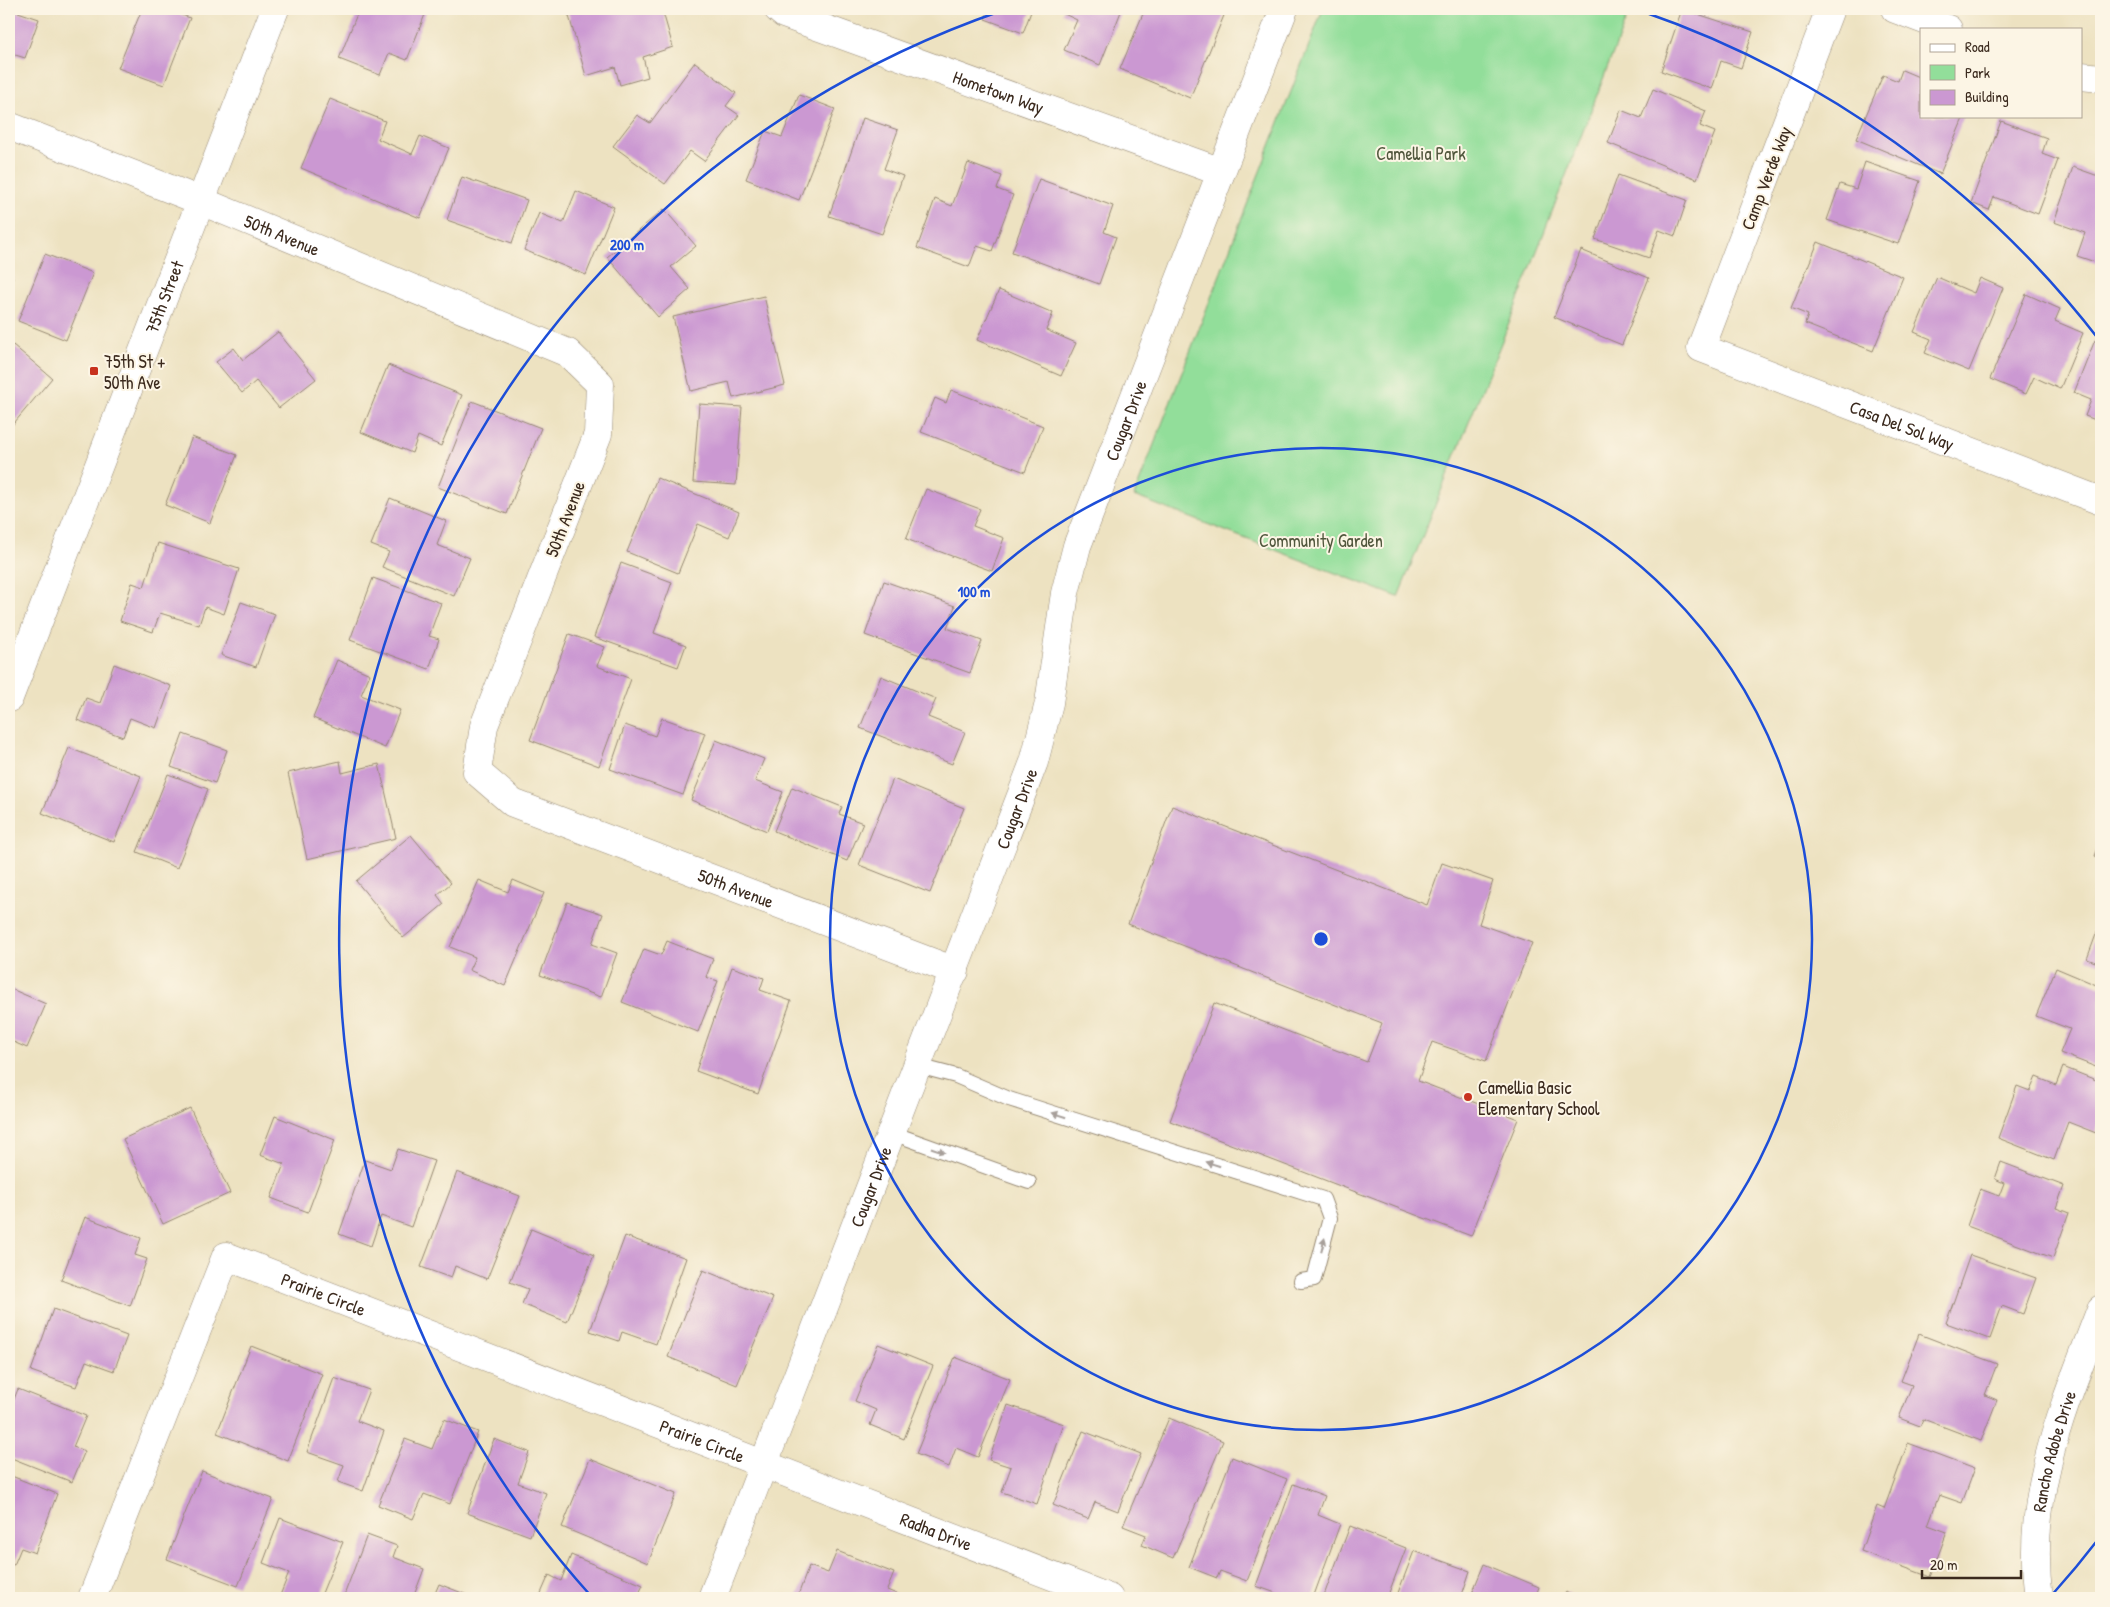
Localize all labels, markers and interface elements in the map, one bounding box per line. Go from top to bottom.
legend [1920,28,2082,118]
text: Road [1965,36,1990,57]
text: Park [1965,62,1990,83]
street label: Hometown Way [950,64,1048,120]
text: Building [1965,86,2009,107]
street label: Camp Verde Way [1735,122,1797,233]
park label: Camellia Park [1376,141,1466,166]
street label: 50th Avenue [241,208,324,261]
text: 200 m [610,234,644,255]
street label: 75th Street [138,256,190,337]
place label: 75th St + 50th Ave [104,349,166,395]
marker: 75th St + 50th Ave [88,365,100,377]
street label: Cougar Drive [1099,377,1152,464]
street label: Casa Del Sol Way [1846,394,1958,456]
street label: 50th Avenue [539,478,591,560]
park label: Community Garden [1259,528,1383,553]
text: 100 m [958,581,990,602]
street label: Cougar Drive [989,765,1043,852]
street label: 50th Avenue [694,862,777,914]
centre of rings [1312,930,1330,948]
place label: Camellia Basic Elementary School [1478,1075,1600,1121]
marker: Camellia Basic Elementary School [1462,1091,1474,1103]
one-way arrow [1051,1110,1066,1118]
street label: Cougar Drive [844,1143,897,1230]
one-way arrow [931,1146,946,1154]
one-way arrow [1206,1160,1221,1168]
one-way arrow [1319,1237,1327,1252]
street label: Prairie Circle [278,1266,370,1322]
street label: Rancho Adobe Drive [2026,1387,2082,1513]
street label: Prairie Circle [656,1413,748,1468]
street label: Radha Drive [897,1506,976,1556]
scale bar [1922,1547,2021,1579]
text: 20 m [1930,1554,1957,1575]

